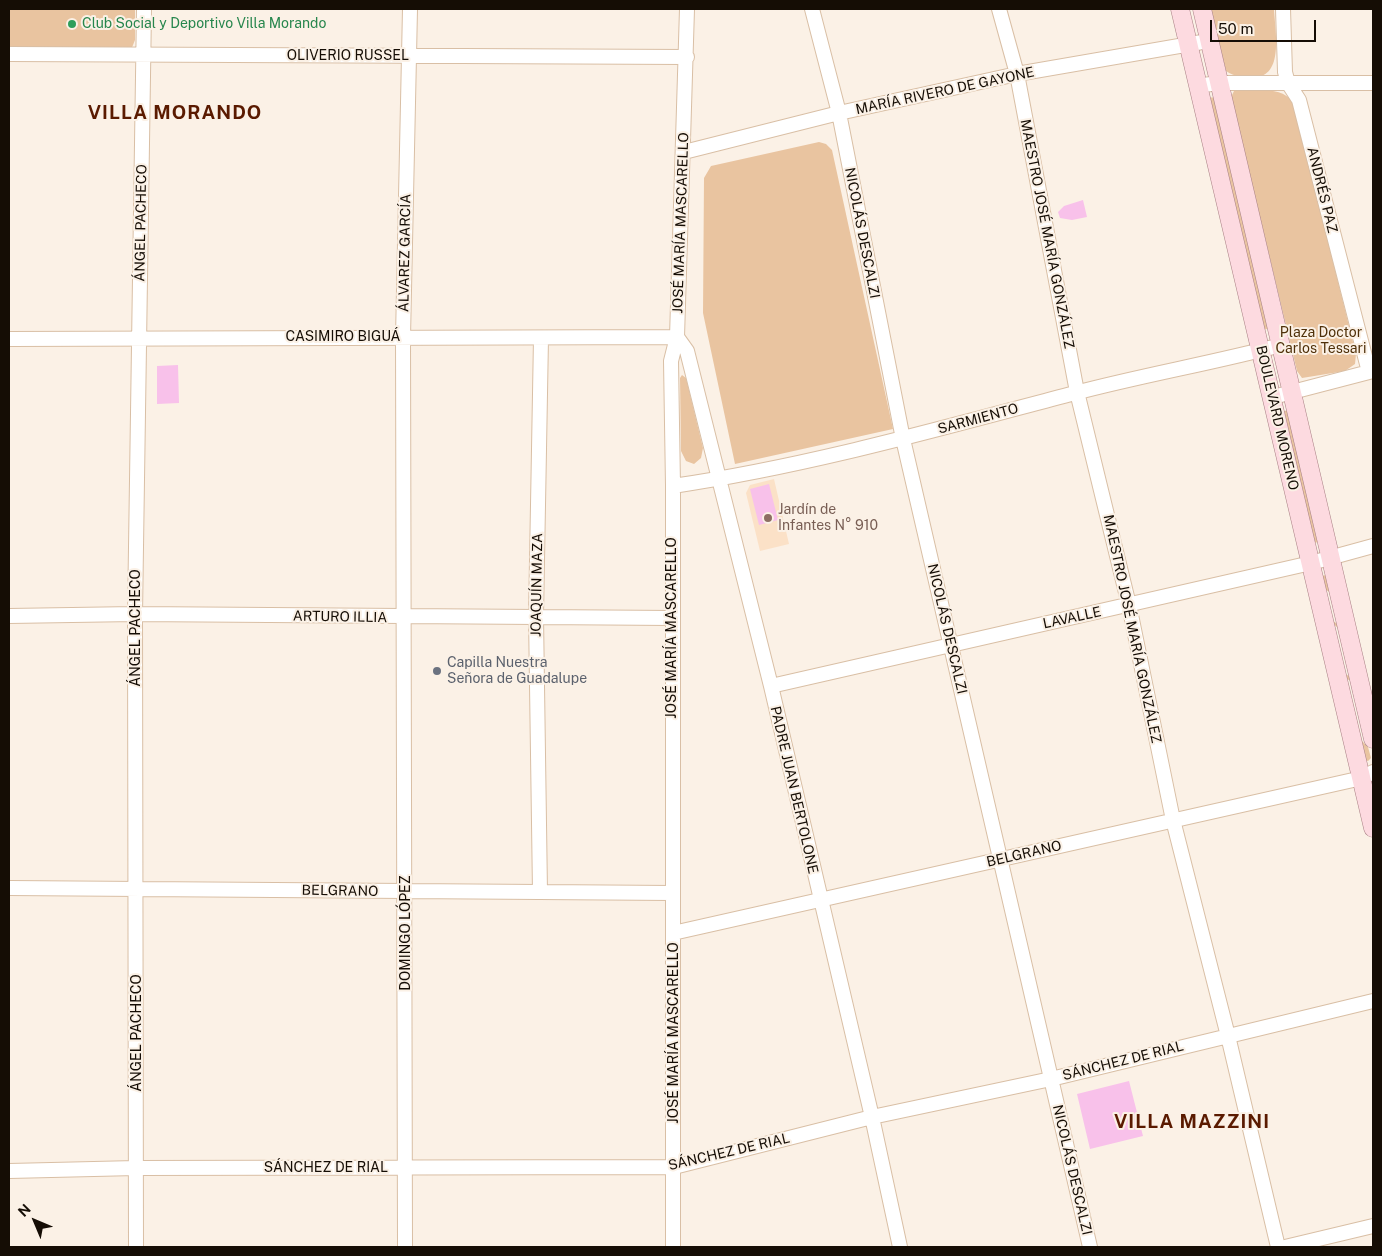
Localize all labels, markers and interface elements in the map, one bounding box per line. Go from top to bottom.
scale bar [1212,10,1318,42]
place label: Club Social y Deportivo Villa Morando [82,16,326,32]
marker: Club Social y Deportivo Villa Morando [66,18,78,30]
text: 50 m [1218,20,1253,37]
street label: OLIVERIO RUSSEL [287,48,409,64]
street label: MARÍA RIVERO DE GAYONE [854,64,1036,118]
district label: VILLA MORANDO [86,102,264,124]
street label: MAESTRO JOSÉ MARÍA GONZÁLEZ [1016,118,1078,350]
street label: JOSÉ MARÍA MASCARELLO [669,132,693,314]
street label: ANDRÉS PAZ [1303,145,1341,235]
street label: ÁNGEL PACHECO [132,164,150,282]
street label: NICOLÁS DESCALZI [841,166,883,300]
street label: ÁLVAREZ GARCÍA [396,194,414,312]
park label: Plaza Doctor Carlos Tessari [1275,325,1367,358]
street label: CASIMIRO BIGUÁ [286,329,400,345]
street label: BOULEVARD MORENO [1252,344,1302,492]
street label: SARMIENTO [936,400,1020,438]
place label: Jardín de Infantes N° 910 [778,502,878,534]
marker: Jardín de Infantes N° 910 [762,512,774,524]
street label: MAESTRO JOSÉ MARÍA GONZÁLEZ [1100,513,1164,745]
street label: JOAQUÍN MAZA [528,533,546,637]
street label: JOSÉ MARÍA MASCARELLO [664,537,680,719]
street label: NICOLÁS DESCALZI [924,562,970,696]
street label: ÁNGEL PACHECO [128,569,144,687]
street label: LAVALLE [1041,604,1103,632]
street label: ARTURO ILLIA [293,608,387,626]
place label: Capilla Nuestra Señora de Guadalupe [447,655,587,688]
marker: Capilla Nuestra Señora de Guadalupe [431,665,443,677]
street label: PADRE JUAN BERTOLONE [767,705,821,875]
street label: BELGRANO [985,837,1063,871]
street label: DOMINGO LÓPEZ [398,875,414,991]
street label: BELGRANO [302,882,378,900]
street label: JOSÉ MARÍA MASCARELLO [666,942,682,1124]
street label: ÁNGEL PACHECO [129,974,145,1092]
street label: SÁNCHEZ DE RIAL [1061,1038,1185,1084]
street label: NICOLÁS DESCALZI [1049,1103,1095,1237]
district label: VILLA MAZZINI [1112,1111,1272,1133]
street label: SÁNCHEZ DE RIAL [667,1130,791,1174]
street label: SÁNCHEZ DE RIAL [264,1160,388,1176]
north arrow [10,1196,60,1246]
text: N [15,1201,34,1220]

